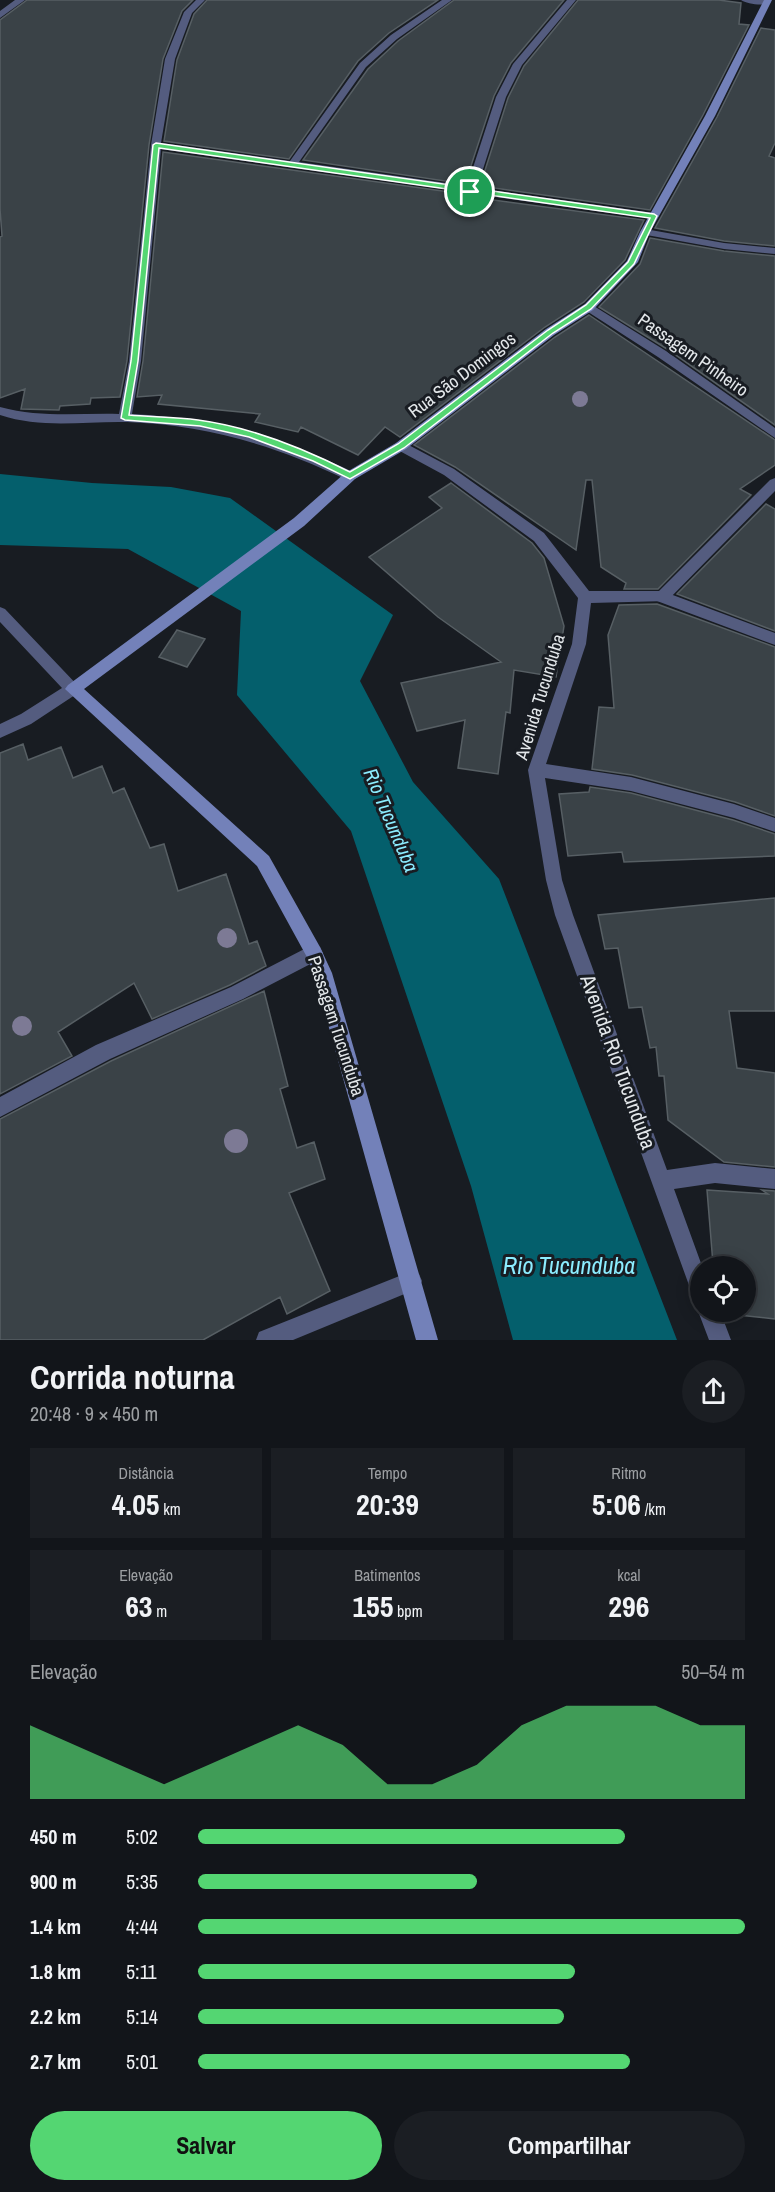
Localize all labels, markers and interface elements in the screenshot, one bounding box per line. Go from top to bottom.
pin [444,166,495,217]
icon: arrive [453,175,486,208]
street label: Passagem Pinheiro [633,307,754,402]
street label: Rua São Domingos [403,326,521,423]
street label: Avenida Tucunduba [508,631,571,764]
water label: Rio Tucunduba [357,764,425,876]
street label: Passagem Tucunduba [302,952,371,1099]
street label: Avenida Rio Tucunduba [573,970,664,1153]
water label: Rio Tucunduba [503,1249,635,1281]
map controls [690,1256,756,1322]
button: locate [690,1256,756,1322]
text: Corrida noturna [30,1355,234,1399]
button: share [682,1360,745,1423]
text: 20:48 · 9 × 450 m [30,1400,158,1427]
text: Distância [118,1462,174,1484]
text: Tempo [368,1462,407,1484]
text: Ritmo [611,1462,646,1484]
text: 4.05 [112,1484,160,1524]
text: 20:39 [356,1484,419,1524]
text: 5:06 [592,1484,641,1524]
text: km [160,1498,181,1520]
text: /km [641,1498,666,1520]
text: Elevação [119,1564,173,1586]
text: Batimentos [354,1564,421,1586]
text: kcal [617,1564,640,1586]
text: 63 [125,1586,153,1626]
text: 155 [352,1586,393,1626]
text: 296 [608,1586,649,1626]
text: m [153,1600,167,1622]
text: bpm [393,1600,423,1622]
text: Elevação [30,1658,97,1685]
text: 50–54 m [681,1658,745,1685]
text: 450 m [30,1823,77,1850]
text: 5:02 [126,1823,158,1850]
text: 900 m [30,1868,77,1895]
text: 5:35 [126,1868,158,1895]
text: 1.4 km [30,1913,81,1940]
text: 4:44 [126,1913,158,1940]
text: 1.8 km [30,1958,81,1985]
text: 5:11 [126,1958,157,1985]
text: 2.2 km [30,2003,81,2030]
text: 5:14 [126,2003,158,2030]
text: 2.7 km [30,2048,81,2075]
text: 5:01 [126,2048,158,2075]
button: Salvar [30,2111,382,2180]
button: Compartilhar [394,2111,745,2180]

